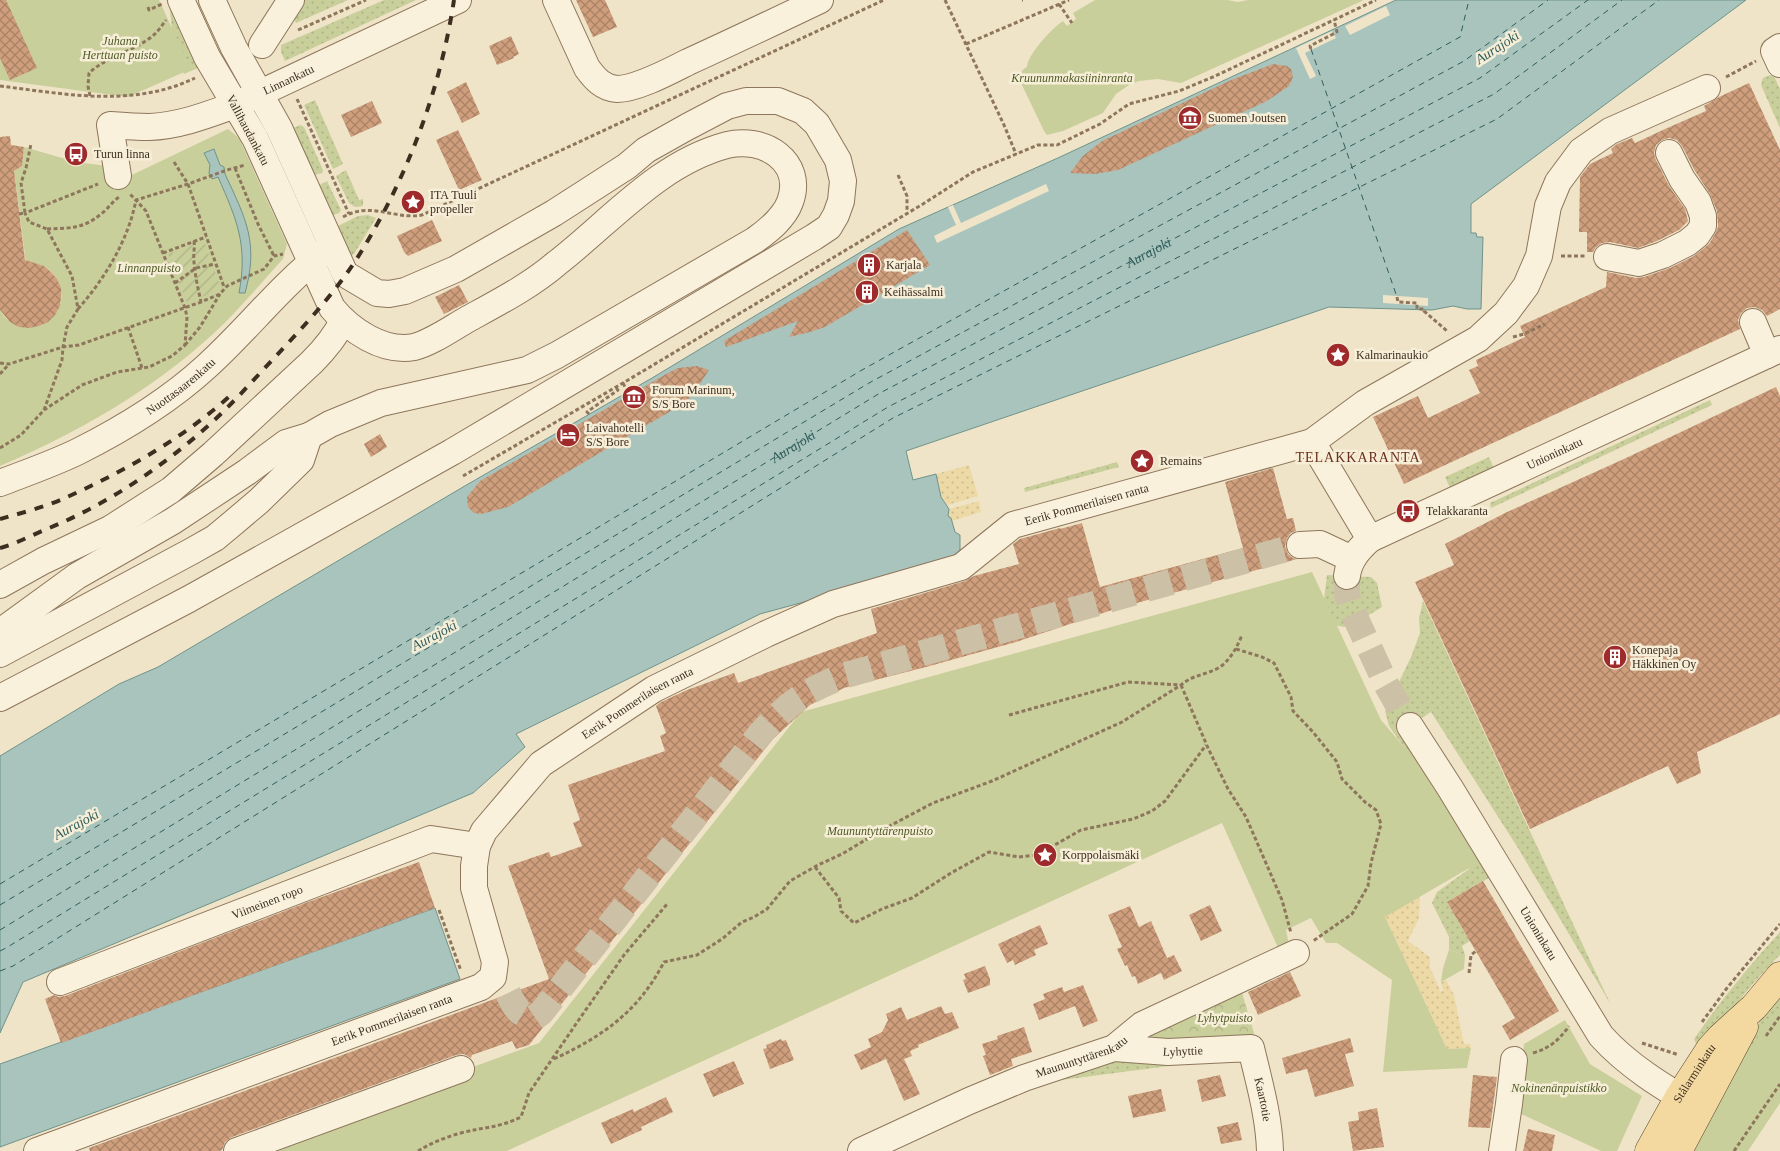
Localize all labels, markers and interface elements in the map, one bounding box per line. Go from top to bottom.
water label: Aurajoki [1472,28,1522,68]
park label: Juhana Herttuan puisto [81,34,158,62]
street label: Linnankatu [261,62,316,98]
park label: Kruununmakasiininranta [1010,71,1133,85]
street label: Vallihaudankatu [224,92,272,168]
museum icon: Suomen Joutsen [1177,105,1203,131]
place label: Suomen Joutsen [1208,111,1286,125]
bus stop icon: Turun linna [63,141,89,167]
place label: Turun linna [94,147,151,161]
place label: ITA Tuuli propeller [430,188,477,216]
place icon: ITA Tuuli propeller [400,189,426,215]
water label: Aurajoki [1123,234,1174,271]
building icon: Karjala [856,252,882,278]
place label: Karjala [886,258,922,272]
park label: Linnanpuisto [116,261,181,275]
building icon: Keihässalmi [854,279,880,305]
place label: Keihässalmi [884,285,944,299]
place icon: Kalmarinaukio [1325,342,1351,368]
place label: Kalmarinaukio [1356,348,1428,362]
street label: Nuottasaarenkatu [143,355,218,418]
place label: Forum Marinum, S/S Bore [652,383,735,411]
museum icon: Forum Marinum, S/S Bore [621,384,647,410]
place label: Laivahotelli S/S Bore [586,421,645,449]
hotel icon: Laivahotelli S/S Bore [555,422,581,448]
water label: Aurajoki [768,427,818,466]
street label: Unioninkatu [1524,434,1585,472]
place icon: Remains [1129,448,1155,474]
district label: TELAKKARANTA [1295,450,1421,465]
place label: Remains [1160,454,1202,468]
street label: Eerik Pommerilaisen ranta [1023,481,1151,528]
bus stop icon: Telakkaranta [1395,498,1421,524]
place label: Telakkaranta [1426,504,1488,518]
water label: Aurajoki [408,617,459,654]
place label: Konepaja Häkkinen Oy [1632,643,1696,671]
building icon: Konepaja Häkkinen Oy [1602,644,1628,670]
street label: Eerik Pommerilaisen ranta [579,664,696,742]
water label: Aurajoki [50,806,101,843]
park label: Maununtyttärenpuisto [826,824,933,838]
place icon: Korppolaismäki [1032,842,1058,868]
place label: Korppolaismäki [1062,848,1140,862]
street label: Viimeinen ropo [230,882,305,922]
street label: Unioninkatu [1517,904,1560,963]
street label: Eerik Pommerilaisen ranta [329,991,455,1049]
park label: Lyhytpuisto [1196,1011,1253,1025]
street label: Maununtyttärenkatu [1034,1033,1130,1081]
street label: Stålarminkatu [1670,1041,1718,1105]
street label: Lyhyttie [1162,1043,1203,1059]
street label: Kaartotie [1251,1076,1274,1122]
park label: Nokinenänpuistikko [1510,1081,1607,1095]

